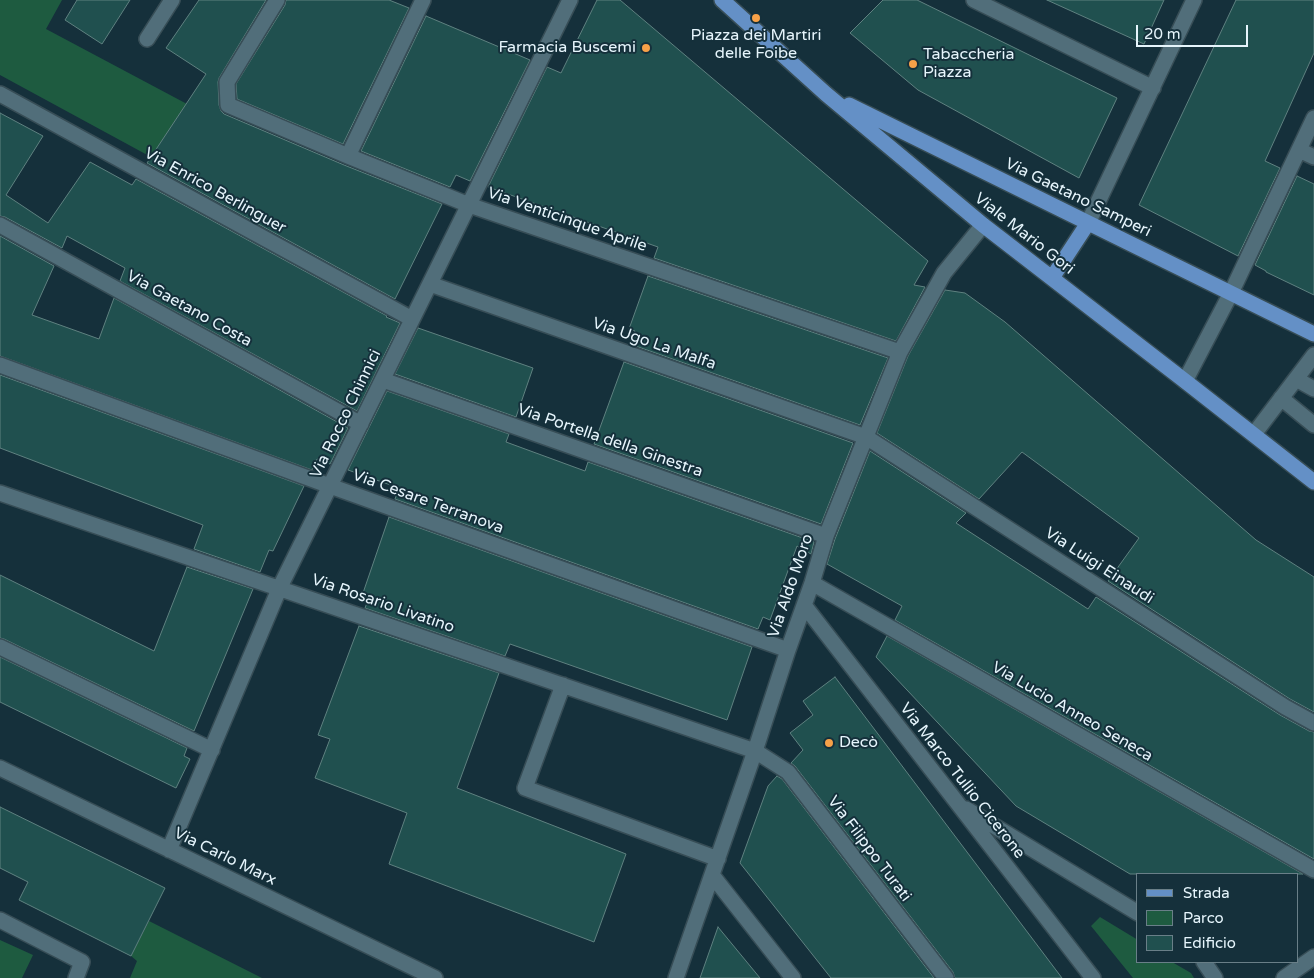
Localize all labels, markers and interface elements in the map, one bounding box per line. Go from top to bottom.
marker: Piazza dei Martiri delle Foibe [750,12,762,24]
scale bar [1139,15,1252,47]
text: 20 m [1144,25,1181,43]
place label: Piazza dei Martiri delle Foibe [691,26,821,64]
place label: Farmacia Buscemi [498,38,636,58]
marker: Farmacia Buscemi [640,42,652,54]
place label: Tabaccheria Piazza [923,45,1014,83]
marker: Tabaccheria Piazza [907,58,919,70]
street label: Via Enrico Berlinguer [141,144,289,238]
street label: Via Gaetano Samperi [1002,154,1154,242]
street label: Via Venticinque Aprile [485,184,649,256]
street label: Viale Mario Gori [970,189,1078,279]
street label: Via Gaetano Costa [123,267,255,351]
street label: Via Ugo La Malfa [590,314,718,374]
street label: Via Rocco Chinnici [306,346,386,482]
street label: Via Portella della Ginestra [515,400,705,482]
street label: Via Cesare Terranova [350,466,506,538]
street label: Via Luigi Einaudi [1041,524,1157,608]
street label: Via Aldo Moro [764,532,818,640]
street label: Via Rosario Livatino [309,571,457,637]
street label: Via Lucio Anneo Seneca [988,658,1156,766]
street label: Via Marco Tullio Cicerone [895,699,1029,863]
place label: Decò [839,733,878,753]
marker: Decò [823,737,835,749]
street label: Via Filippo Turati [823,792,915,906]
street label: Via Carlo Marx [171,824,279,890]
legend [1136,873,1299,963]
text: Strada [1183,884,1230,902]
text: Parco [1183,909,1224,927]
text: Edificio [1183,934,1236,952]

